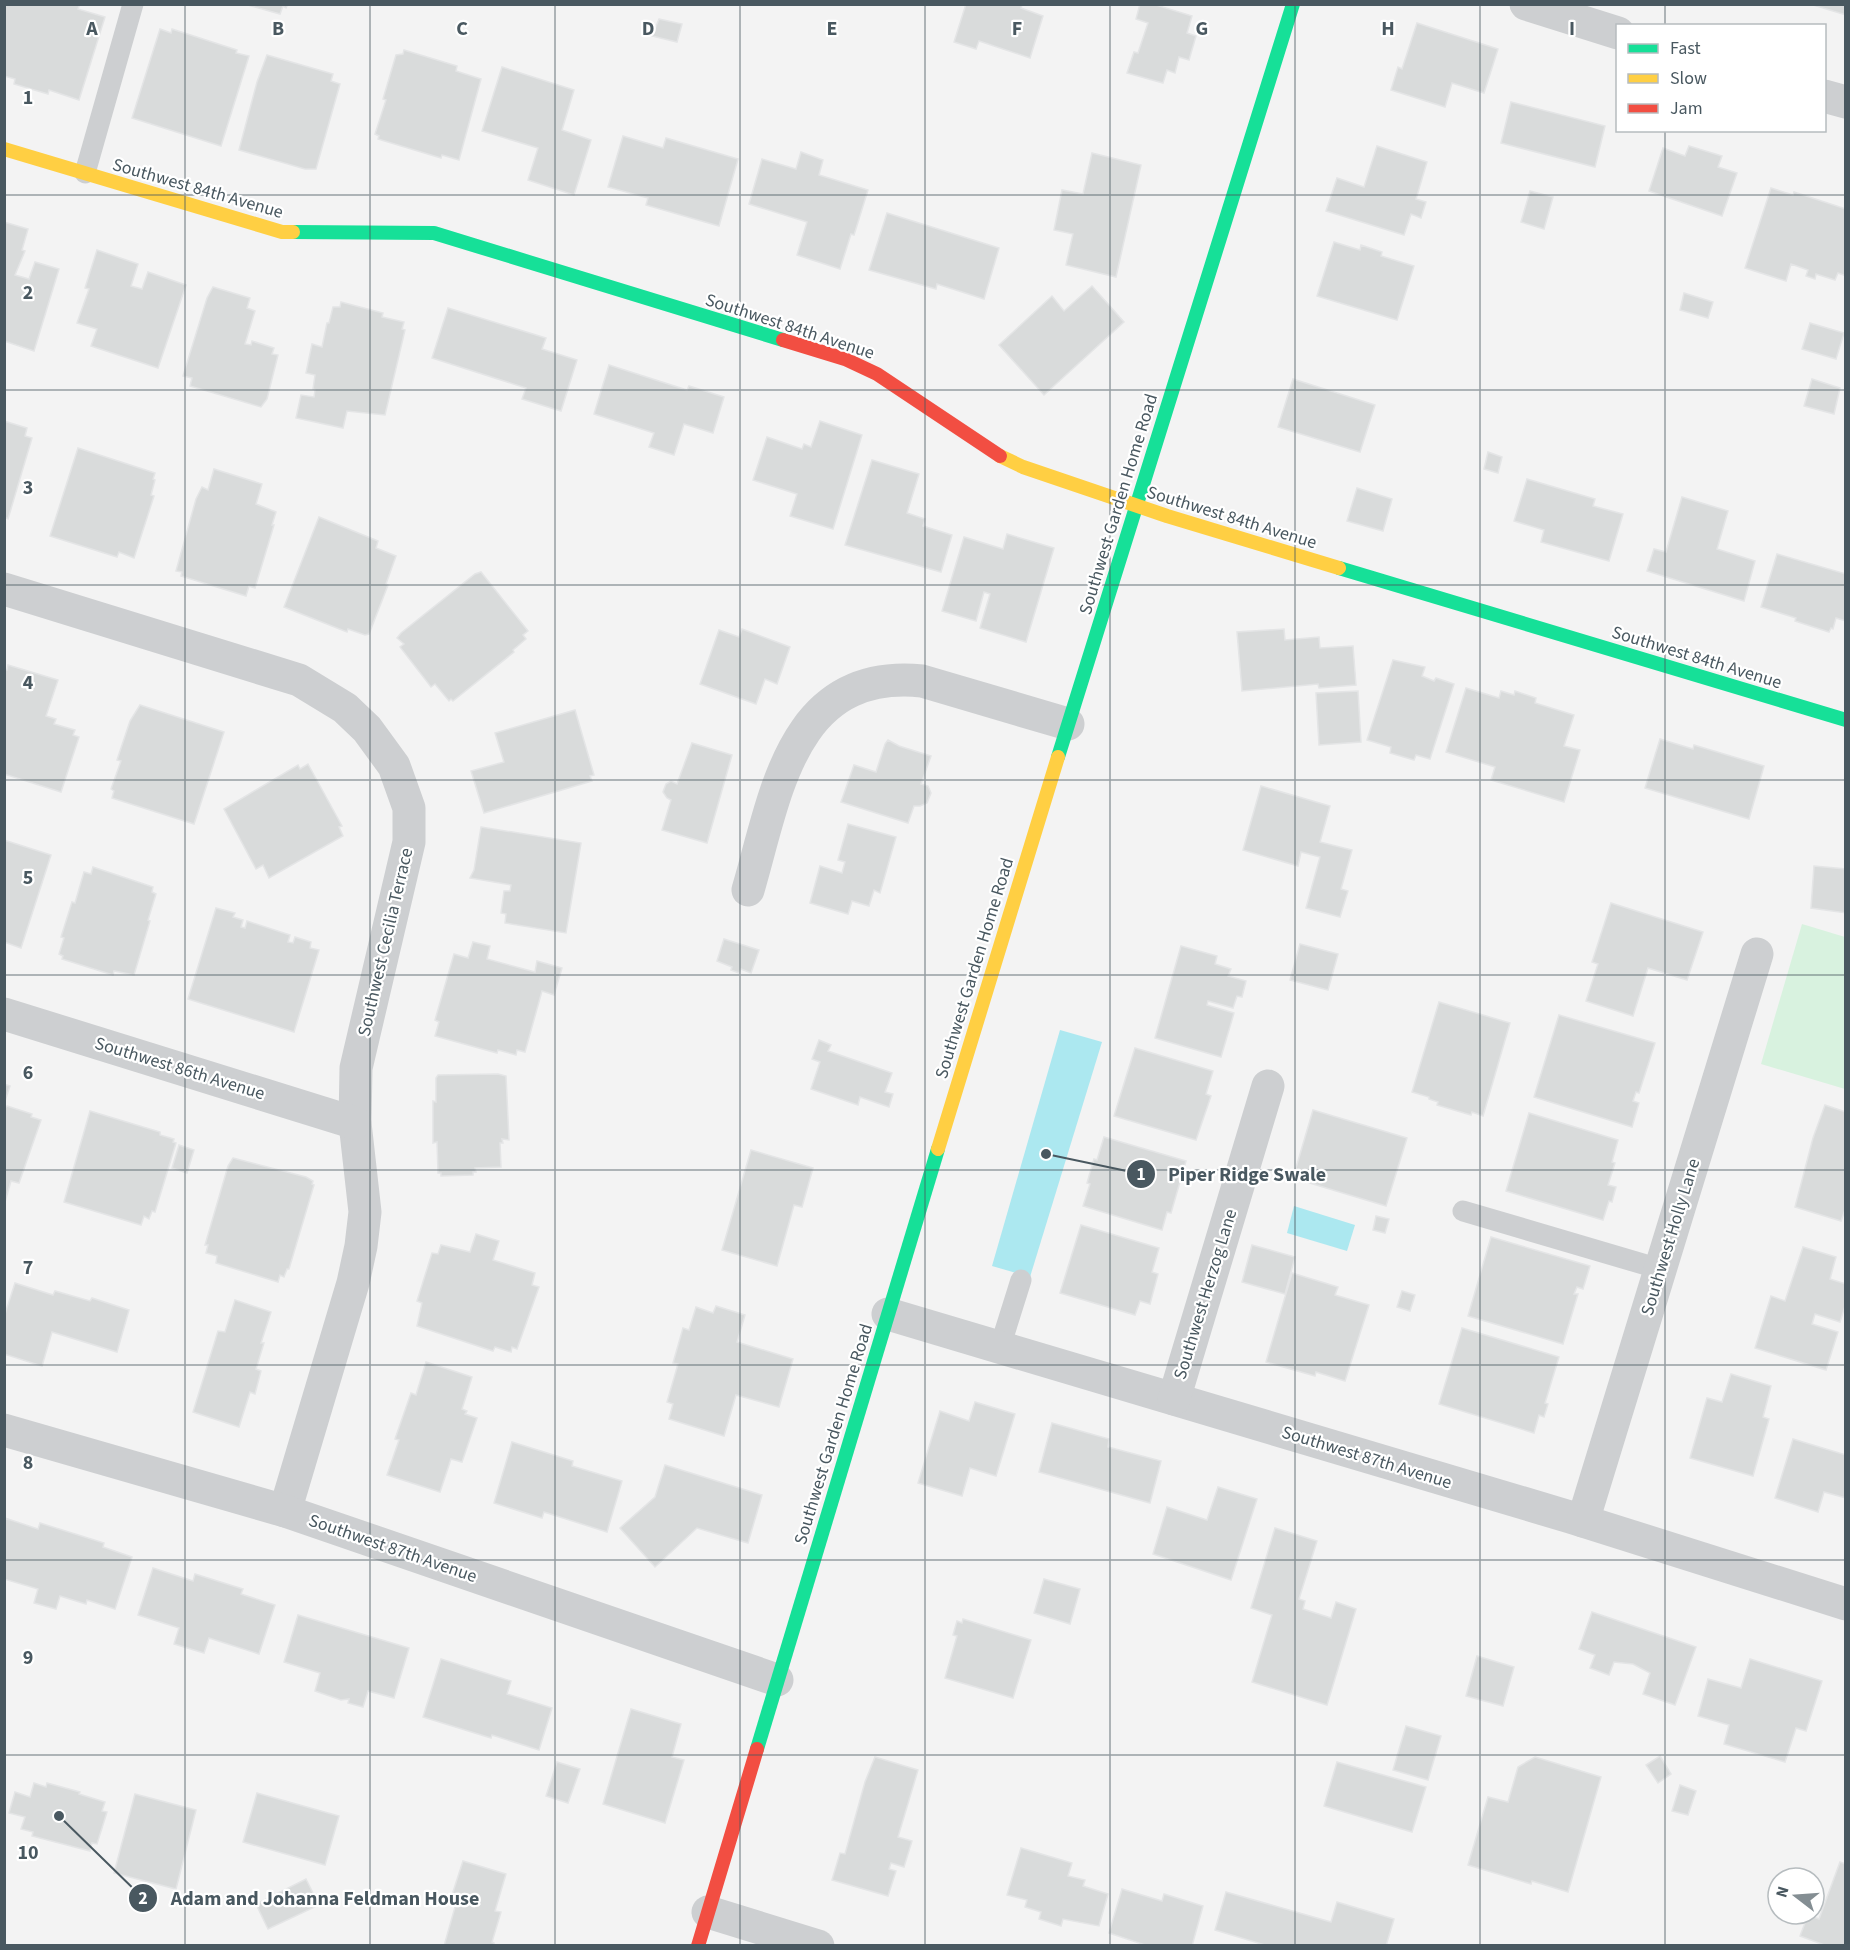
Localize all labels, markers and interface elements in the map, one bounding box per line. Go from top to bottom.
text: A [85,15,98,43]
text: B [272,15,284,43]
text: C [456,15,468,43]
text: D [642,15,654,43]
text: E [827,15,837,43]
text: F [1012,15,1022,43]
text: G [1196,15,1208,43]
text: H [1381,15,1395,43]
text: I [1569,15,1575,43]
legend [1616,24,1826,132]
text: Fast [1670,36,1701,61]
text: Slow [1670,66,1707,91]
text: 1 [23,84,33,112]
text: Jam [1670,96,1703,121]
street label: Southwest 84th Avenue [110,152,286,225]
text: 2 [23,279,33,307]
street label: Southwest 84th Avenue [702,287,878,366]
street label: Southwest Garden Home Road [1073,391,1164,618]
text: 3 [23,474,33,502]
street label: Southwest 84th Avenue [1144,480,1320,555]
street label: Southwest 84th Avenue [1609,620,1785,695]
text: 4 [23,669,34,697]
street label: Southwest Cecilia Terrace [352,845,419,1039]
street label: Southwest Garden Home Road [929,855,1020,1082]
text: 5 [23,864,33,892]
street label: Southwest 86th Avenue [92,1031,268,1106]
text: 6 [23,1059,33,1087]
callout: Piper Ridge Swale [1126,1155,1338,1193]
street label: Southwest Holly Lane [1635,1155,1706,1319]
text: Piper Ridge Swale [1168,1161,1326,1189]
text: 1 [1136,1162,1146,1187]
street label: Southwest Herzog Lane [1168,1206,1243,1382]
text: 7 [23,1254,33,1282]
street label: Southwest Garden Home Road [788,1321,879,1548]
street label: Southwest 87th Avenue [1279,1420,1455,1495]
text: 8 [23,1449,33,1477]
street label: Southwest 87th Avenue [305,1508,480,1589]
text: 9 [23,1644,33,1672]
text: 10 [17,1839,39,1867]
north arrow [1766,1866,1826,1926]
callout: Adam and Johanna Feldman House [128,1879,491,1917]
text: N [1771,1884,1795,1900]
text: Adam and Johanna Feldman House [170,1885,479,1913]
text: 2 [138,1886,148,1911]

